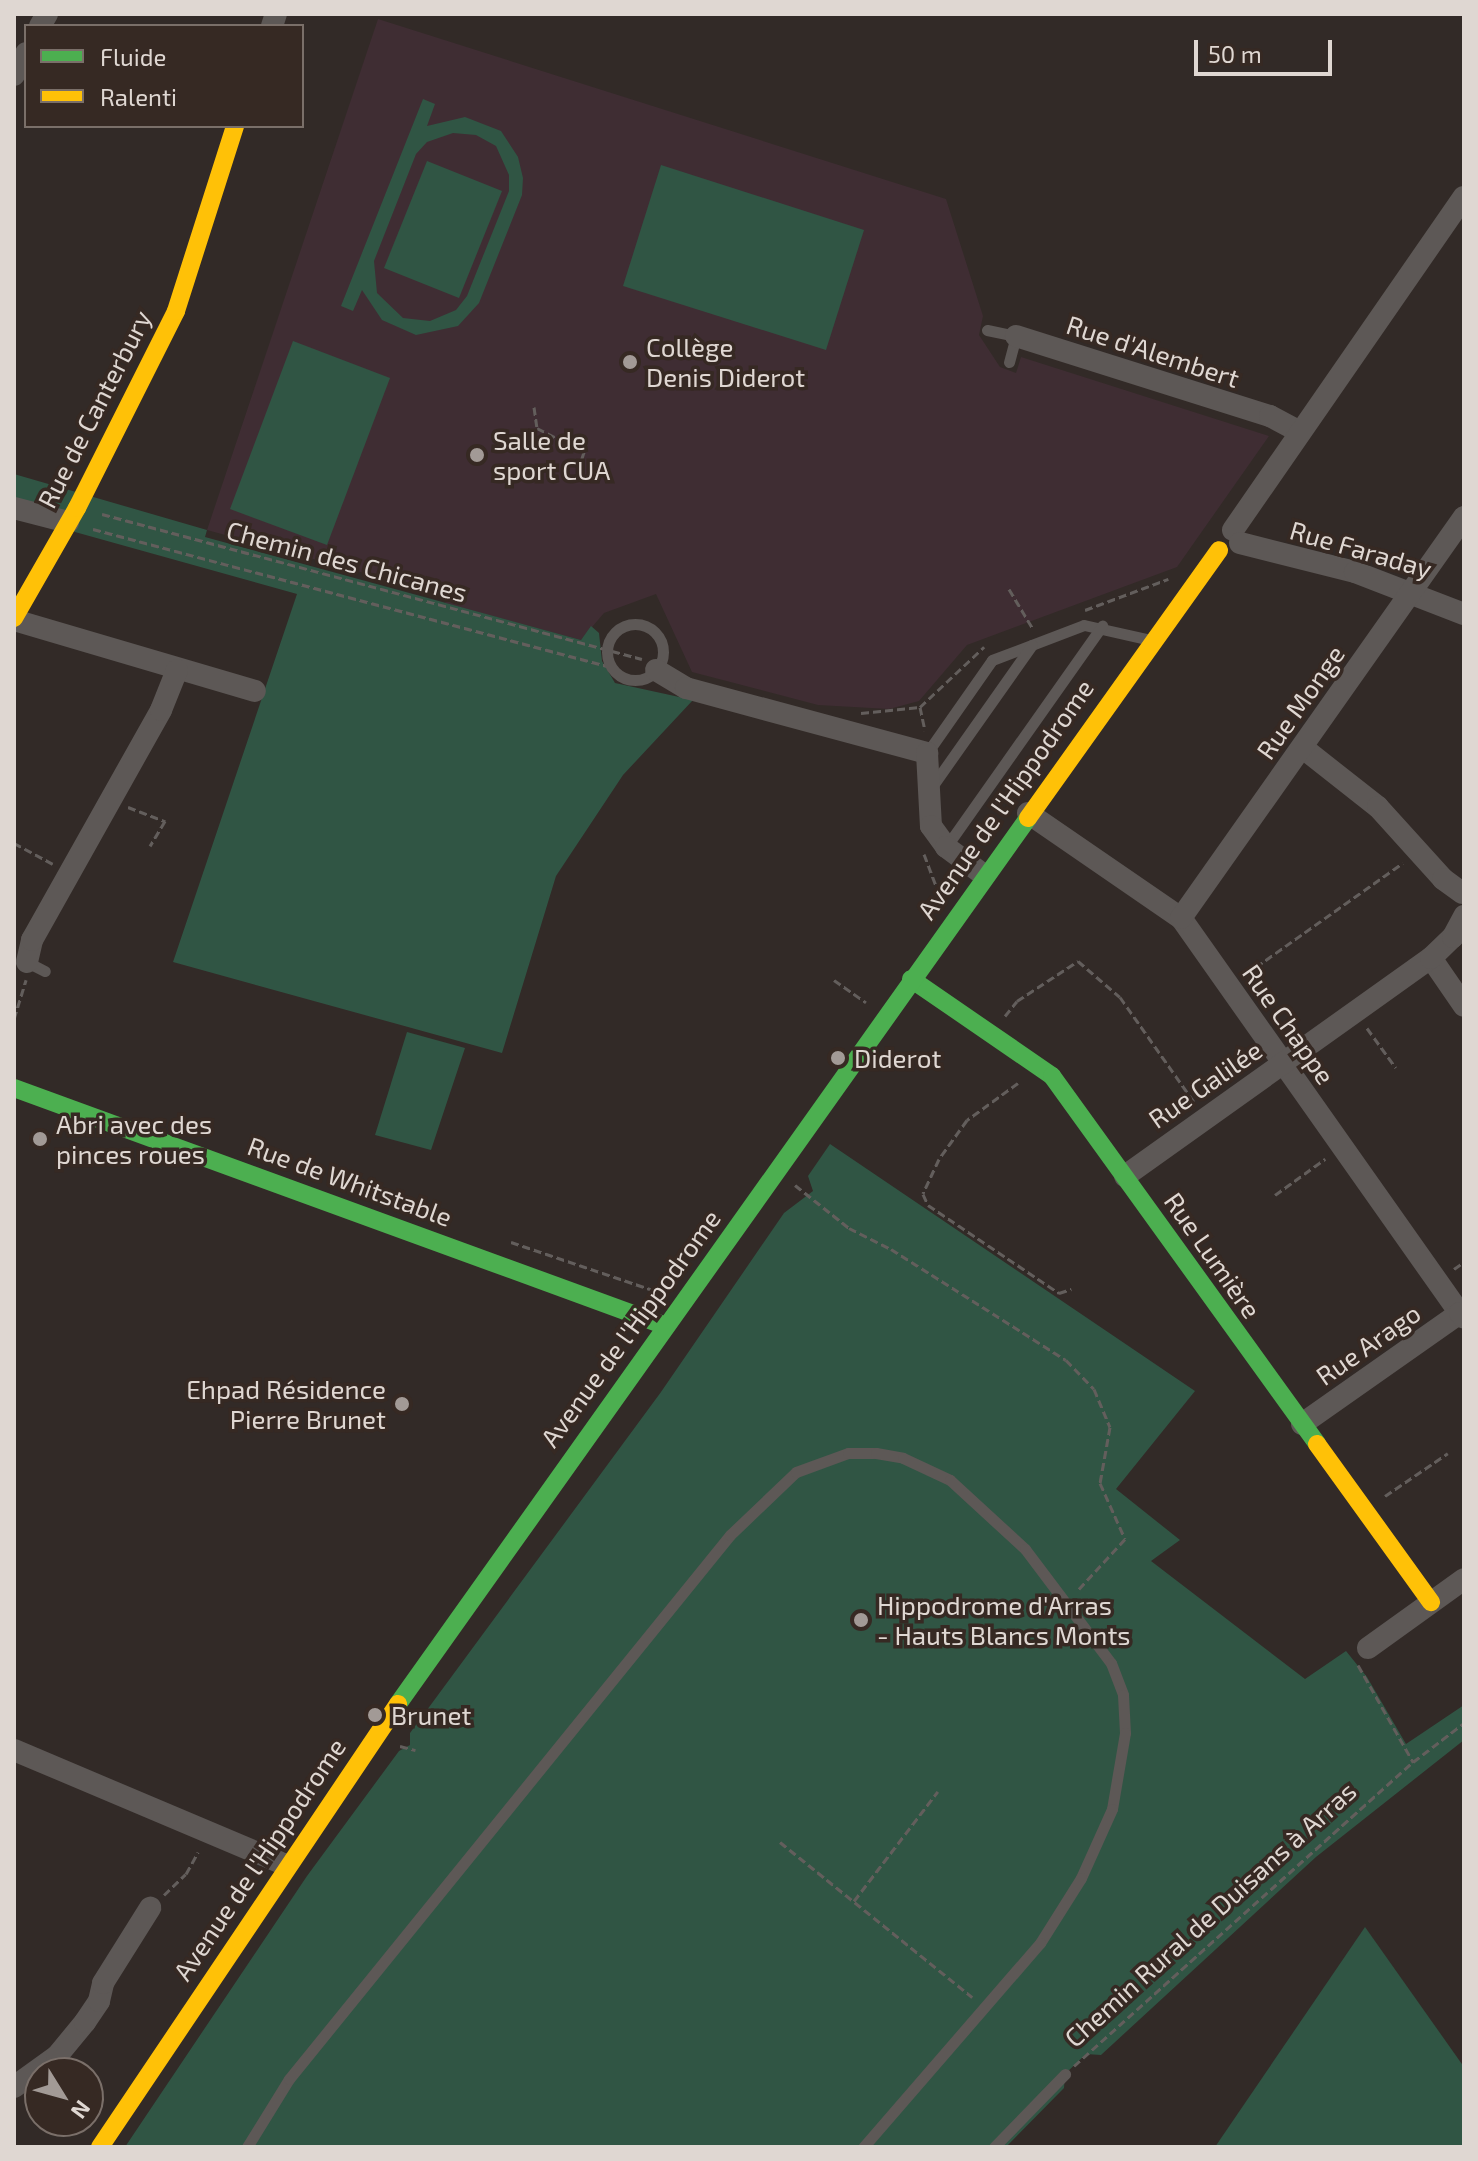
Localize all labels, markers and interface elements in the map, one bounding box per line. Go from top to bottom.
legend [24,24,304,128]
scale bar [1198,24,1336,74]
text: 50 m [1208,39,1262,68]
text: Fluide [100,42,166,71]
text: Ralenti [100,82,177,111]
street label: Rue de Canterbury [31,305,157,513]
street label: Rue d'Alembert [1063,308,1243,394]
place label: Collège Denis Diderot [646,331,805,392]
marker: Collège Denis Diderot [621,353,639,371]
place label: Salle de sport CUA [493,424,610,486]
marker: Salle de sport CUA [468,446,486,464]
street label: Chemin des Chicanes [223,514,471,608]
street label: Rue Faraday [1287,514,1435,584]
street label: Rue Monge [1249,639,1351,765]
street label: Avenue de l'Hippodrome [910,673,1100,925]
street label: Rue Chappe [1236,958,1342,1090]
street label: Rue Galilée [1142,1034,1268,1134]
place label: Diderot [854,1042,941,1074]
marker: Diderot [829,1049,847,1067]
place label: Abri avec des pinces roues [56,1108,212,1170]
marker: Abri avec des pinces roues [31,1130,49,1148]
street label: Rue de Whitstable [244,1130,456,1232]
street label: Rue Lumière [1158,1186,1268,1324]
street label: Avenue de l'Hippodrome [533,1203,727,1453]
street label: Rue Arago [1310,1297,1426,1391]
place label: Ehpad Résidence Pierre Brunet [186,1373,386,1434]
marker: Ehpad Résidence Pierre Brunet [393,1395,411,1413]
place label: Hippodrome d'Arras - Hauts Blancs Monts [877,1589,1131,1650]
marker: Hippodrome d'Arras - Hauts Blancs Monts [852,1611,870,1629]
place label: Brunet [391,1699,471,1731]
marker: Brunet [366,1706,384,1724]
street label: Avenue de l'Hippodrome [166,1732,352,1986]
street label: Chemin Rural de Duisans à Arras [1057,1774,1363,2054]
north arrow [24,2057,104,2137]
text: N [66,2096,97,2124]

